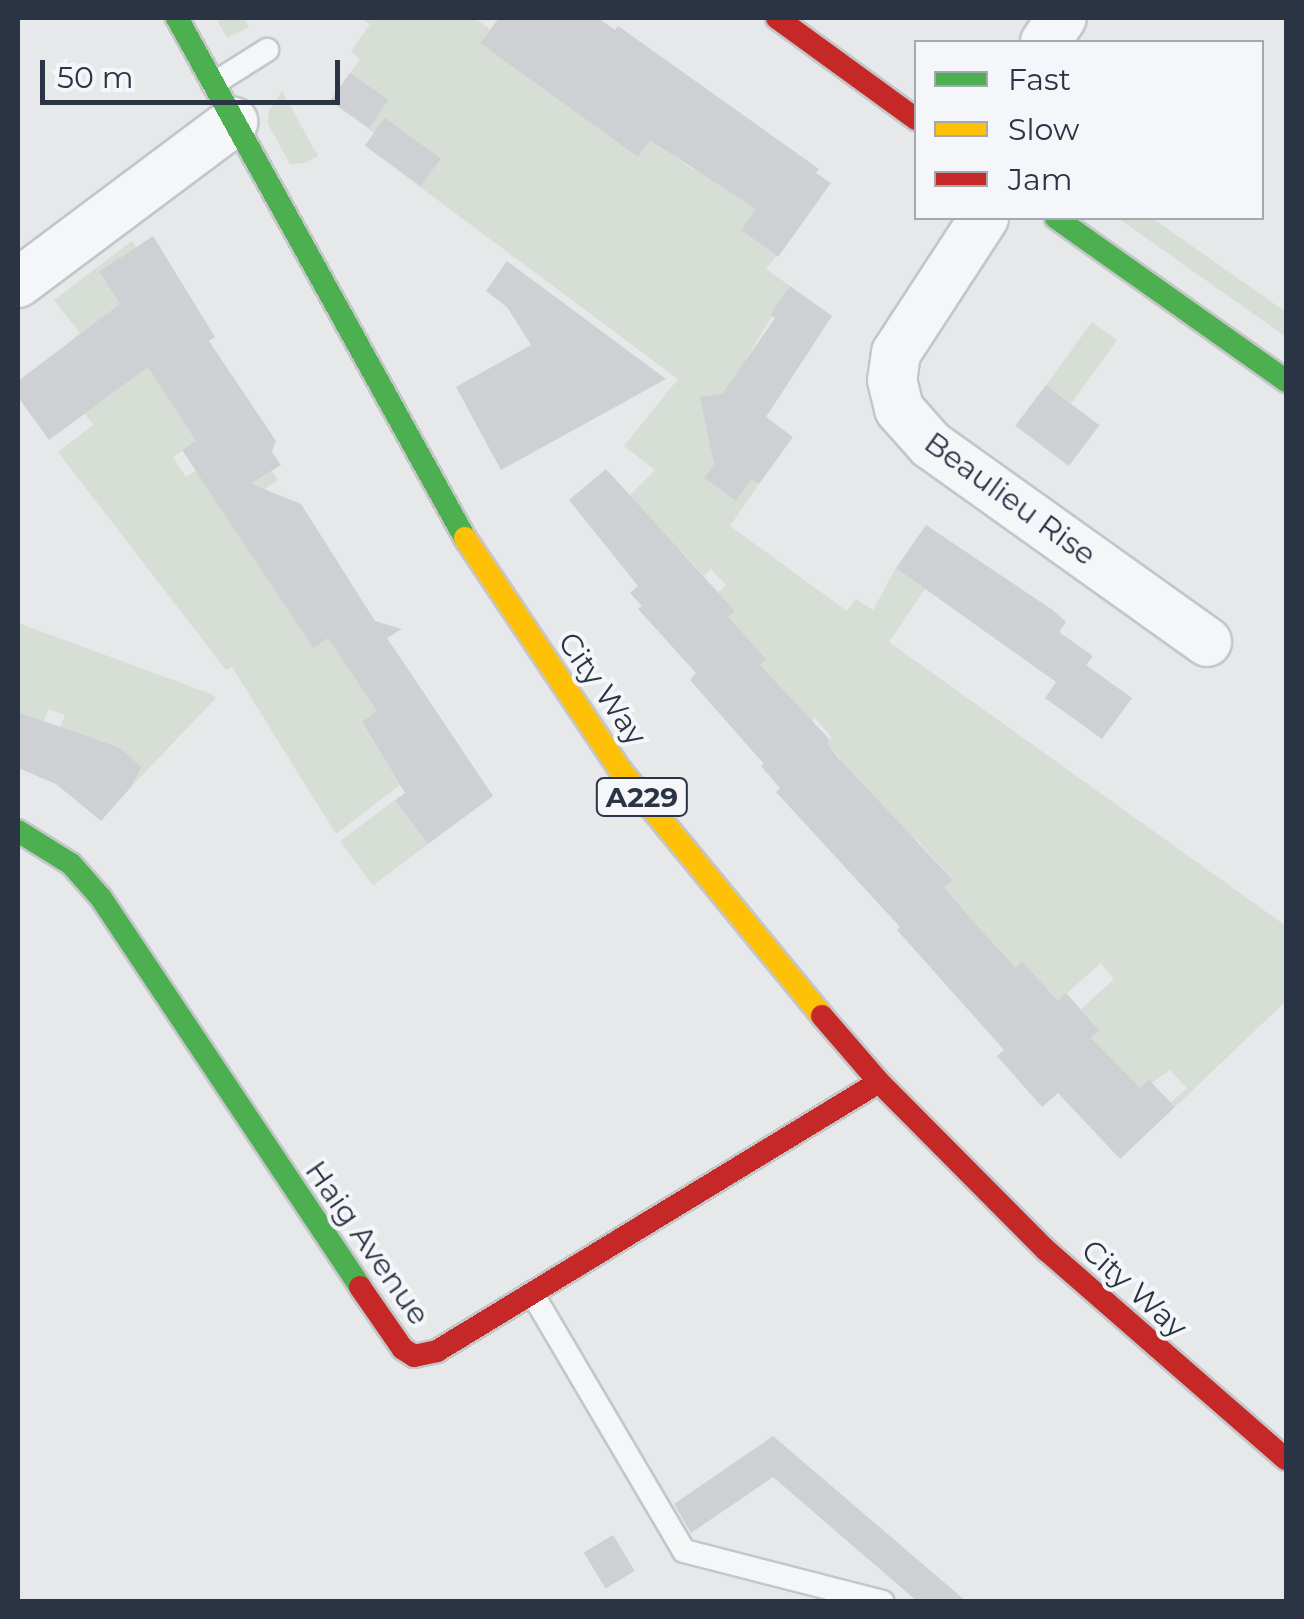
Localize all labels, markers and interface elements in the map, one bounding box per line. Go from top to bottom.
scale bar [45,40,345,102]
legend [914,40,1264,220]
text: 50 m [57,59,134,96]
text: Fast [1008,61,1071,98]
text: Slow [1008,111,1079,148]
text: Jam [1008,161,1073,198]
street label: Beaulieu Rise [917,425,1103,573]
street label: City Way [550,626,654,752]
road number: A229 [594,774,690,820]
street label: Haig Avenue [297,1154,437,1332]
street label: City Way [1074,1232,1194,1346]

